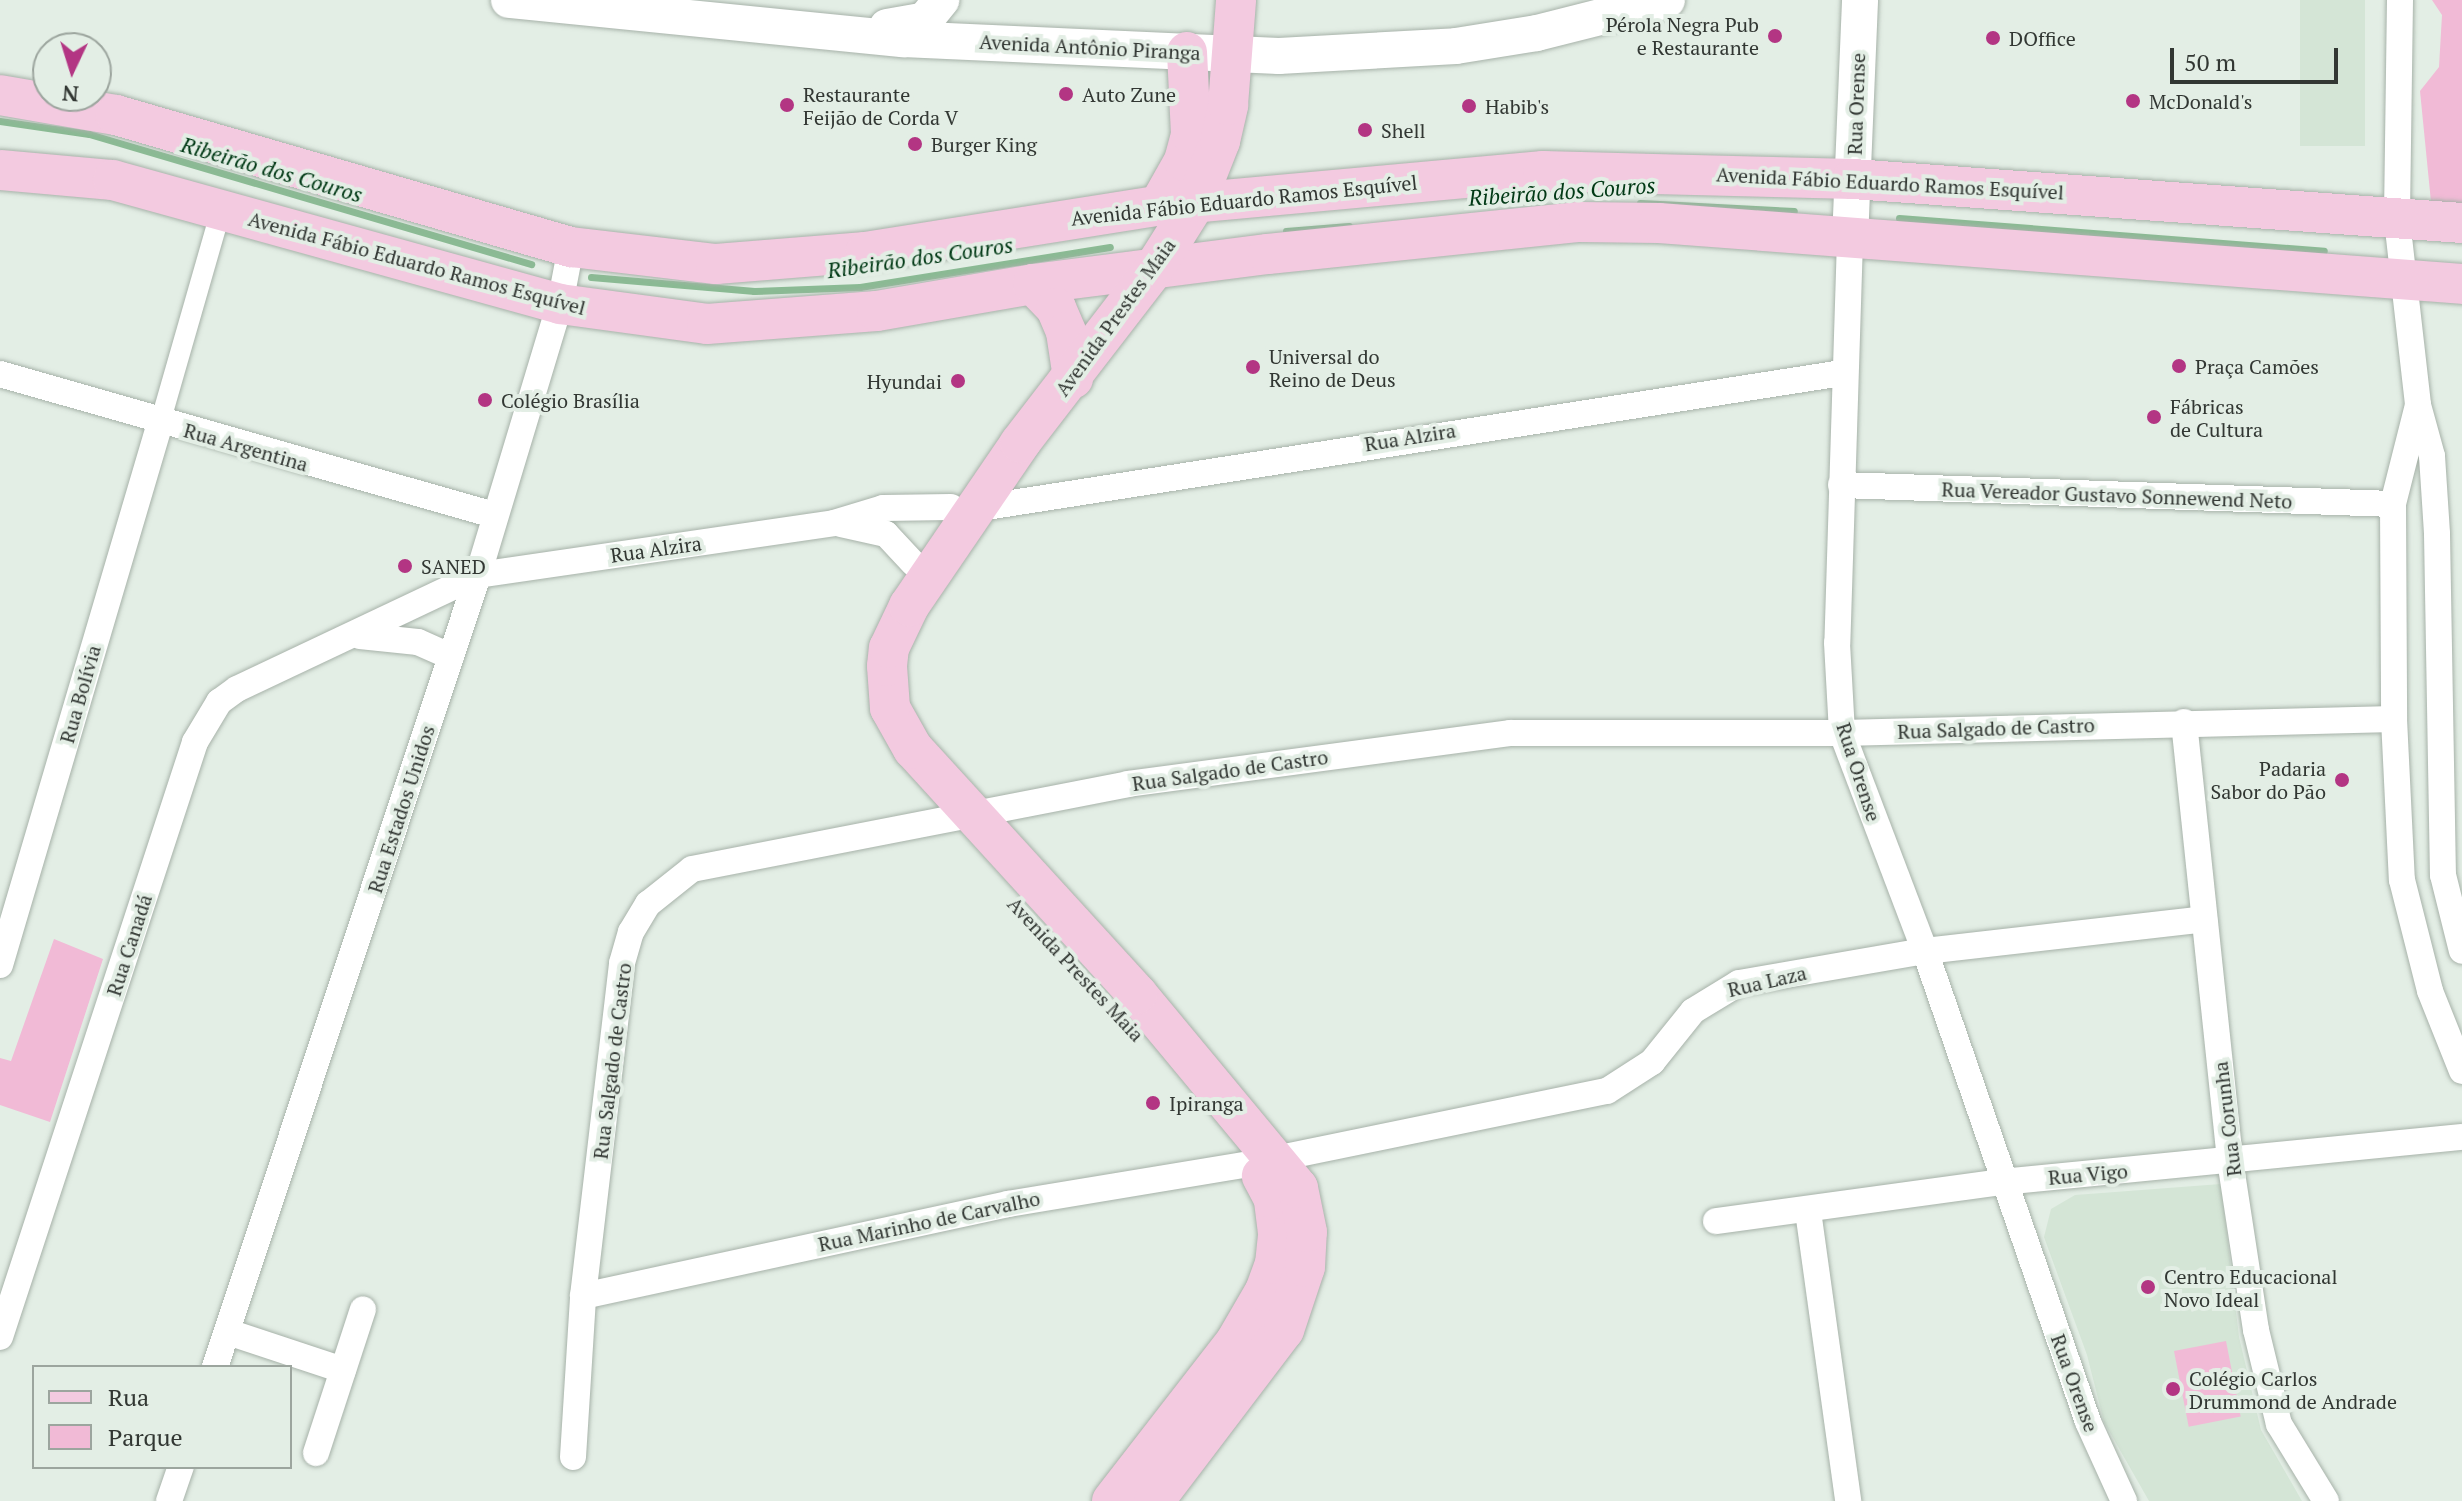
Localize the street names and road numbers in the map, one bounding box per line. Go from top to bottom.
street label: Avenida Antônio Piranga [978,29,1202,65]
street label: Rua Orense [1842,52,1870,156]
street label: Avenida Fábio Eduardo Ramos Esquível [1716,162,2064,204]
street label: Avenida Fábio Eduardo Ramos Esquível [1070,170,1418,230]
street label: Avenida Fábio Eduardo Ramos Esquível [246,206,588,320]
street label: Avenida Prestes Maia [1050,234,1180,400]
street label: Rua Argentina [181,418,311,476]
street label: Rua Alzira [1362,418,1458,456]
street label: Rua Vereador Gustavo Sonnewend Neto [1941,477,2293,513]
street label: Rua Alzira [609,531,703,567]
street label: Rua Bolívia [55,642,105,746]
street label: Rua Salgado de Castro [1897,713,2095,743]
street label: Rua Orense [1832,720,1886,824]
street label: Rua Estados Unidos [363,722,439,896]
street label: Rua Salgado de Castro [1131,744,1329,796]
street label: Rua Canadá [101,891,157,999]
street label: Avenida Prestes Maia [1003,892,1149,1046]
street label: Rua Laza [1725,960,1809,1002]
street label: Rua Salgado de Castro [588,962,636,1160]
street label: Rua Corunha [2208,1060,2246,1178]
street label: Rua Vigo [2047,1159,2129,1189]
street label: Rua Marinho de Carvalho [816,1186,1042,1256]
street label: Rua Orense [2046,1331,2104,1435]

